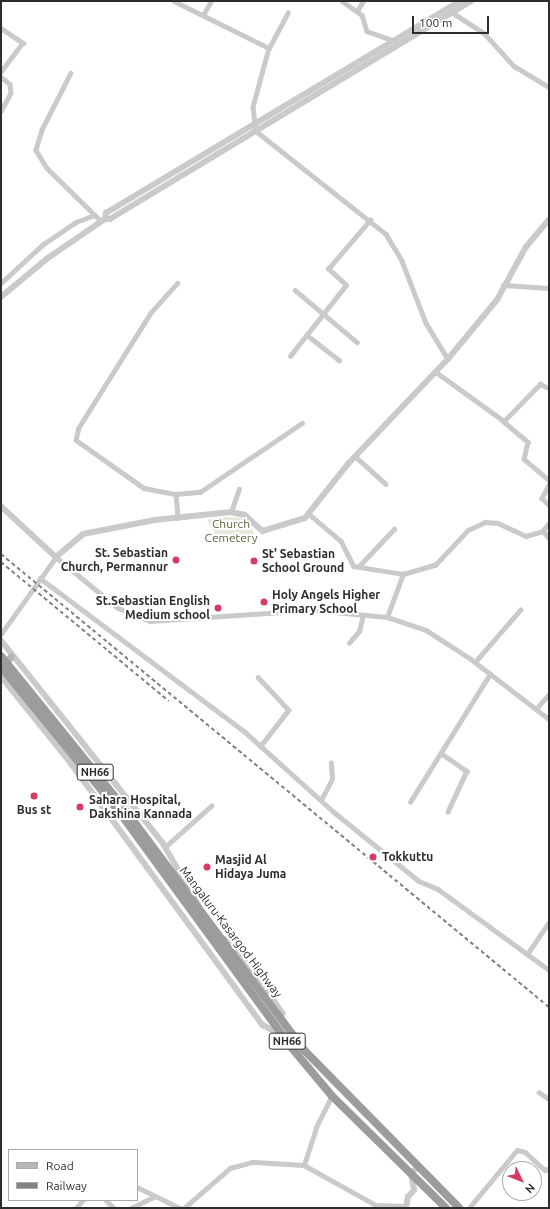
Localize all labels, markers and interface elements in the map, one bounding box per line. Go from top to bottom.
scale bar [414,8,491,34]
text: 100 m [419,16,452,29]
park label: Church Cemetery [205,517,257,545]
place label: St. Sebastian Church, Permannur [61,546,168,574]
place label: St' Sebastian School Ground [262,547,344,575]
marker: St. Sebastian Church, Permannur [171,555,181,565]
marker: St' Sebastian School Ground [249,556,259,566]
place label: Holy Angels Higher Primary School [272,588,380,616]
place label: St.Sebastian English Medium school [96,594,210,622]
marker: Holy Angels Higher Primary School [259,597,269,607]
marker: St.Sebastian English Medium school [213,603,223,613]
road number: NH66 [76,763,114,781]
marker: Bus st [29,791,39,801]
place label: Sahara Hospital, Dakshina Kannada [89,793,192,821]
marker: Sahara Hospital, Dakshina Kannada [74,801,86,813]
place label: Bus st [17,803,51,817]
place label: Tokkuttu [382,850,433,864]
marker: Tokkuttu [367,851,379,863]
place label: Masjid Al Hidaya Juma [215,853,286,881]
marker: Masjid Al Hidaya Juma [202,862,212,872]
street label: Mangaluru-Kasargod Highway [177,863,285,1001]
road number: NH66 [268,1032,306,1050]
legend [8,1149,138,1201]
text: Road [46,1159,74,1172]
north arrow [502,1161,542,1201]
text: Railway [46,1179,87,1192]
text: N [523,1181,537,1196]

